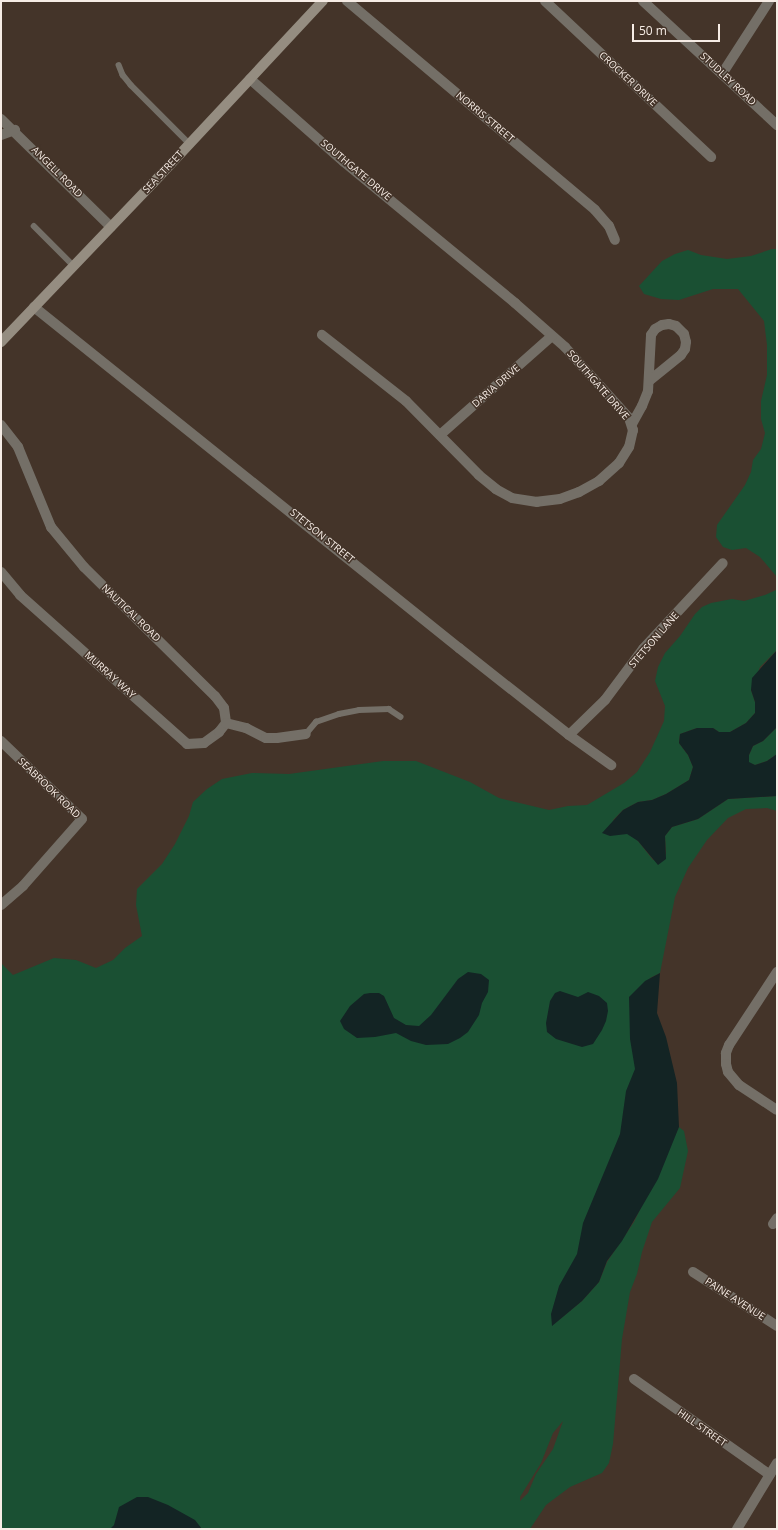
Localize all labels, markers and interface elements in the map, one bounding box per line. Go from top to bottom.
scale bar [634,16,722,42]
text: 50 m [639,22,667,39]
street label: CROCKER DRIVE [597,49,659,109]
street label: STUDLEY ROAD [698,50,758,108]
street label: NORRIS STREET [453,89,517,145]
street label: SOUTHGATE DRIVE [318,137,394,203]
street label: ANGELL ROAD [29,144,85,200]
street label: SEA STREET [140,148,186,196]
street label: SOUTHGATE DRIVE [564,348,632,422]
street label: DARIA DRIVE [470,362,522,410]
street label: STETSON STREET [287,506,357,566]
street label: NAUTICAL ROAD [99,582,163,644]
street label: STETSON LANE [626,610,682,670]
street label: MURRAY WAY [82,649,138,701]
street label: SEABROOK ROAD [15,755,83,821]
street label: PAINE AVENUE [703,1275,767,1323]
street label: HILL STREET [675,1407,729,1449]

